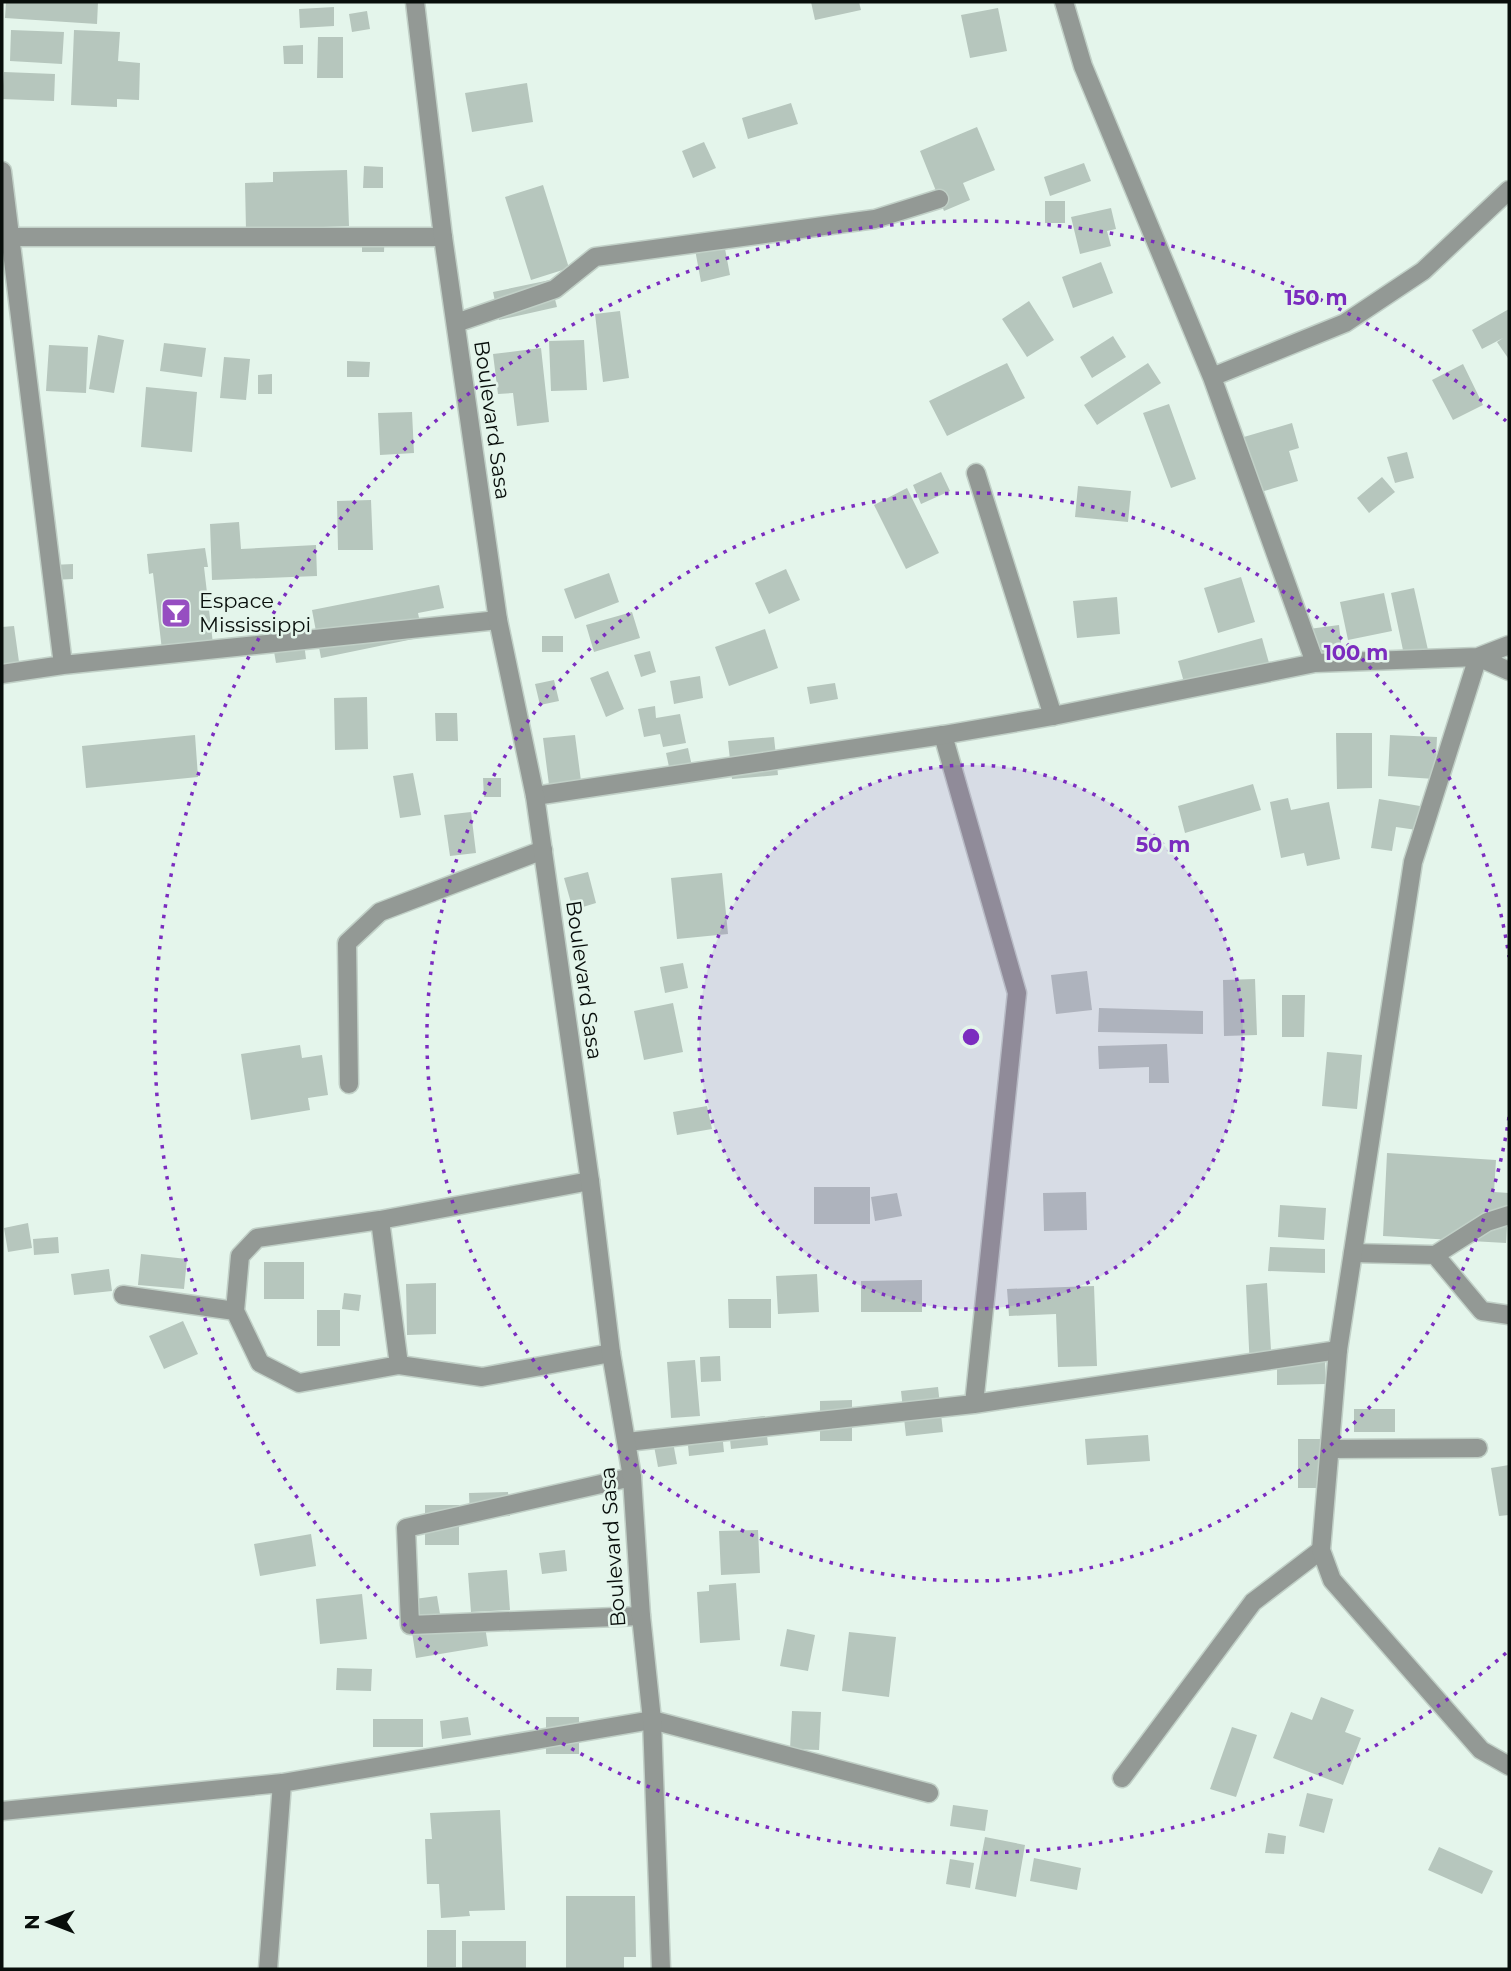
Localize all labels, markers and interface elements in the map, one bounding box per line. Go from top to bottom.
text: 150 m [1285,285,1347,310]
street label: Boulevard Sasa [469,339,516,501]
place label: Espace Mississippi [199,588,311,637]
bar icon: Espace Mississippi [159,596,193,630]
text: 100 m [1324,640,1388,665]
text: 50 m [1136,832,1190,857]
street label: Boulevard Sasa [561,899,608,1061]
centre of rings [959,1025,983,1049]
street label: Boulevard Sasa [594,1466,631,1628]
north arrow [14,1887,84,1957]
text: N [21,1914,44,1930]

